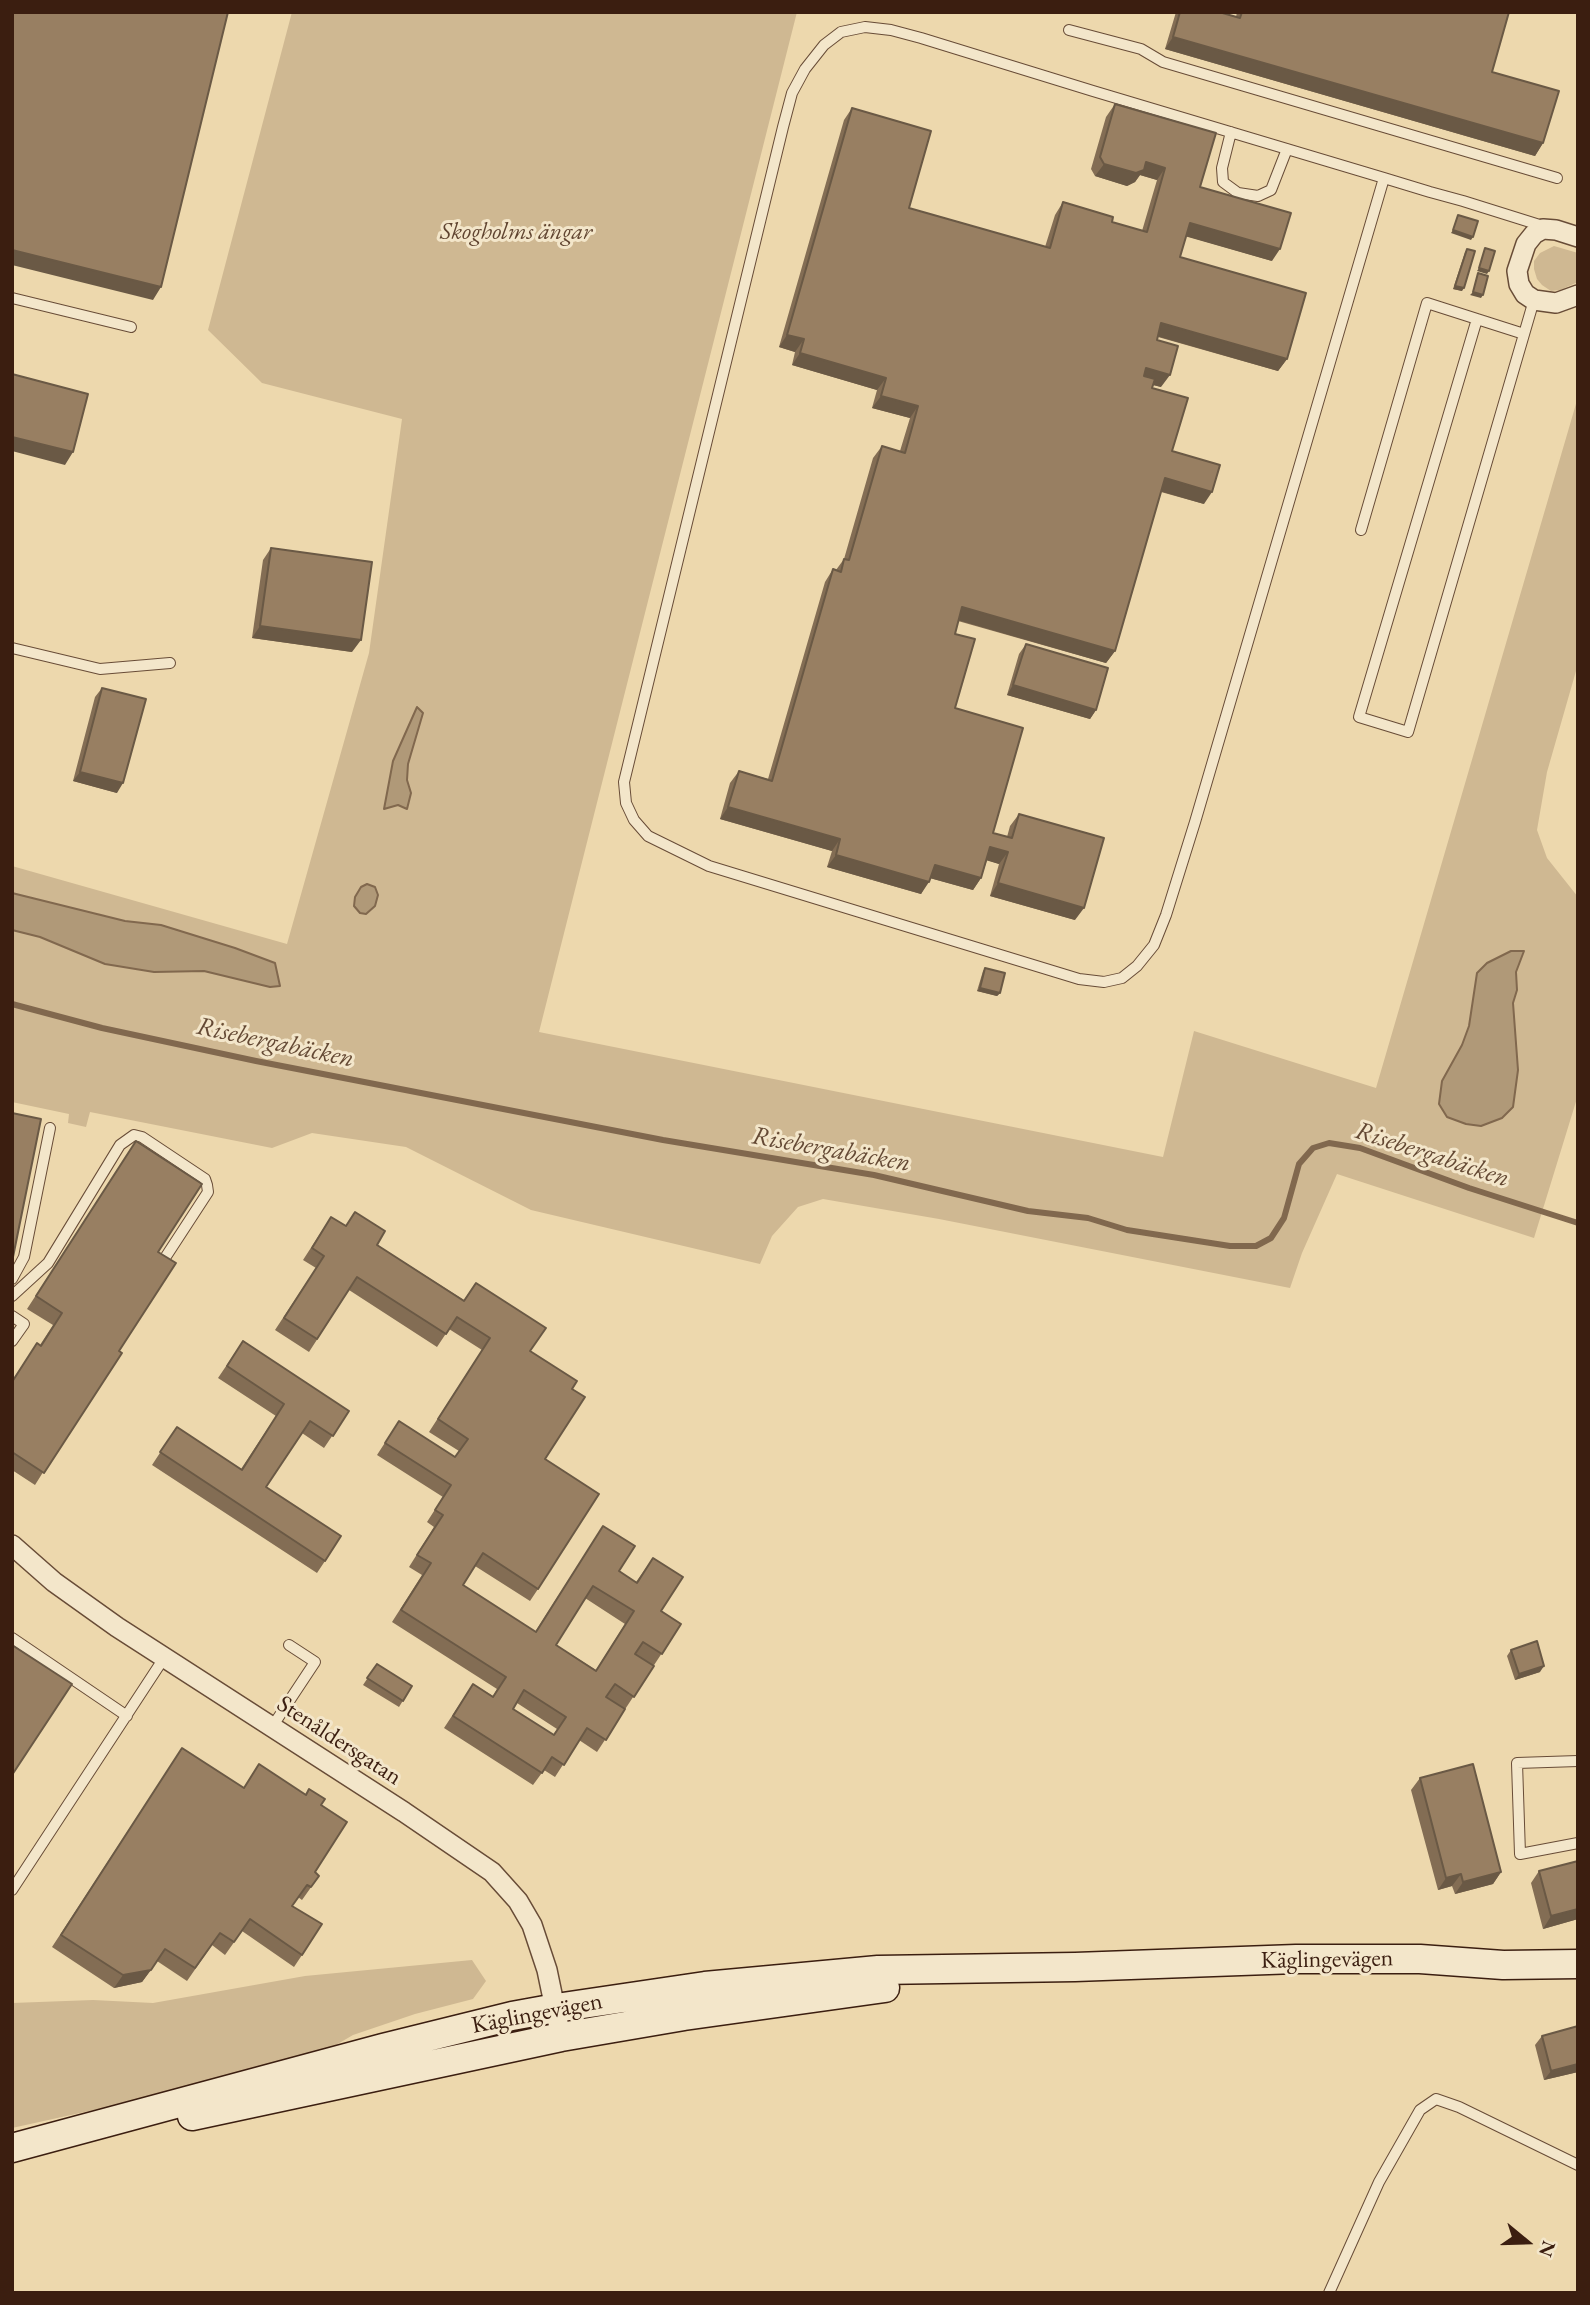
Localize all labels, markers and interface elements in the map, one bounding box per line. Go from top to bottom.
park label: Skogholms ängar [440,218,592,246]
water label: Risebergabäcken [193,1011,357,1075]
water label: Risebergabäcken [1351,1115,1513,1195]
water label: Risebergabäcken [749,1121,913,1179]
street label: Stenåldersgatan [271,1690,407,1792]
street label: Käglingevägen [1260,1944,1394,1976]
street label: Käglingevägen [469,1987,605,2041]
north arrow [1492,2207,1562,2277]
text: N [1533,2238,1562,2260]

